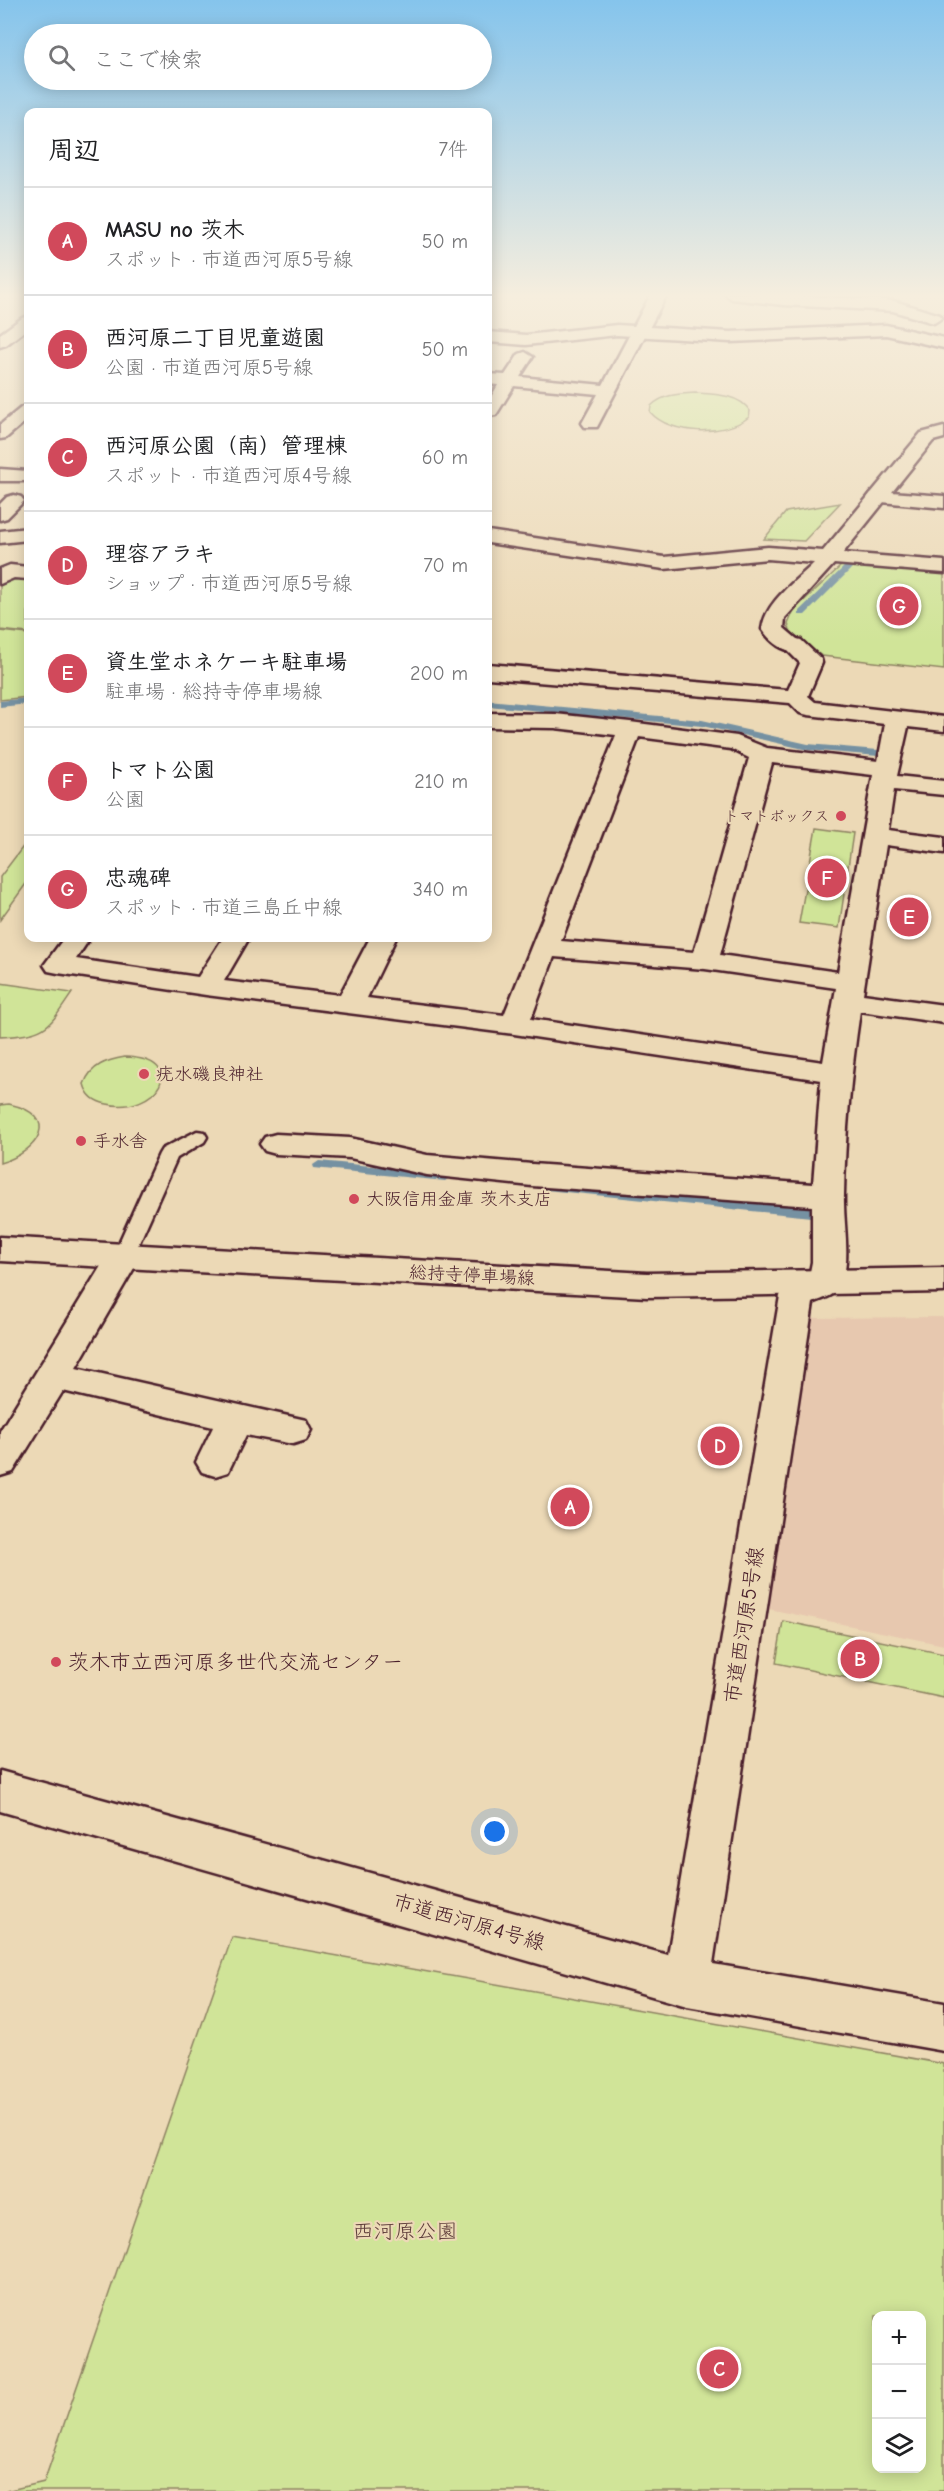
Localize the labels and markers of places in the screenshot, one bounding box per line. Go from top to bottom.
pin: G [880,584,918,628]
place label: トマトボックス [724,807,829,825]
marker: トマトボックス [834,809,848,823]
pin: F [808,856,846,900]
pin: E [890,894,928,940]
place label: 疣水磯良神社 [156,1064,264,1085]
marker: 疣水磯良神社 [137,1067,151,1081]
place label: 手水舎 [93,1131,147,1152]
marker: 手水舎 [74,1134,88,1148]
place label: 大阪信用金庫 茨木支店 [366,1189,552,1210]
marker: 大阪信用金庫 茨木支店 [347,1192,361,1206]
pin: D [700,1424,740,1468]
pin: A [550,1484,590,1530]
pin: B [840,1636,880,1682]
place label: 茨木市立西河原多世代交流センター [68,1650,403,1674]
marker: 茨木市立西河原多世代交流センター [49,1655,63,1669]
pin: C [700,2346,738,2392]

